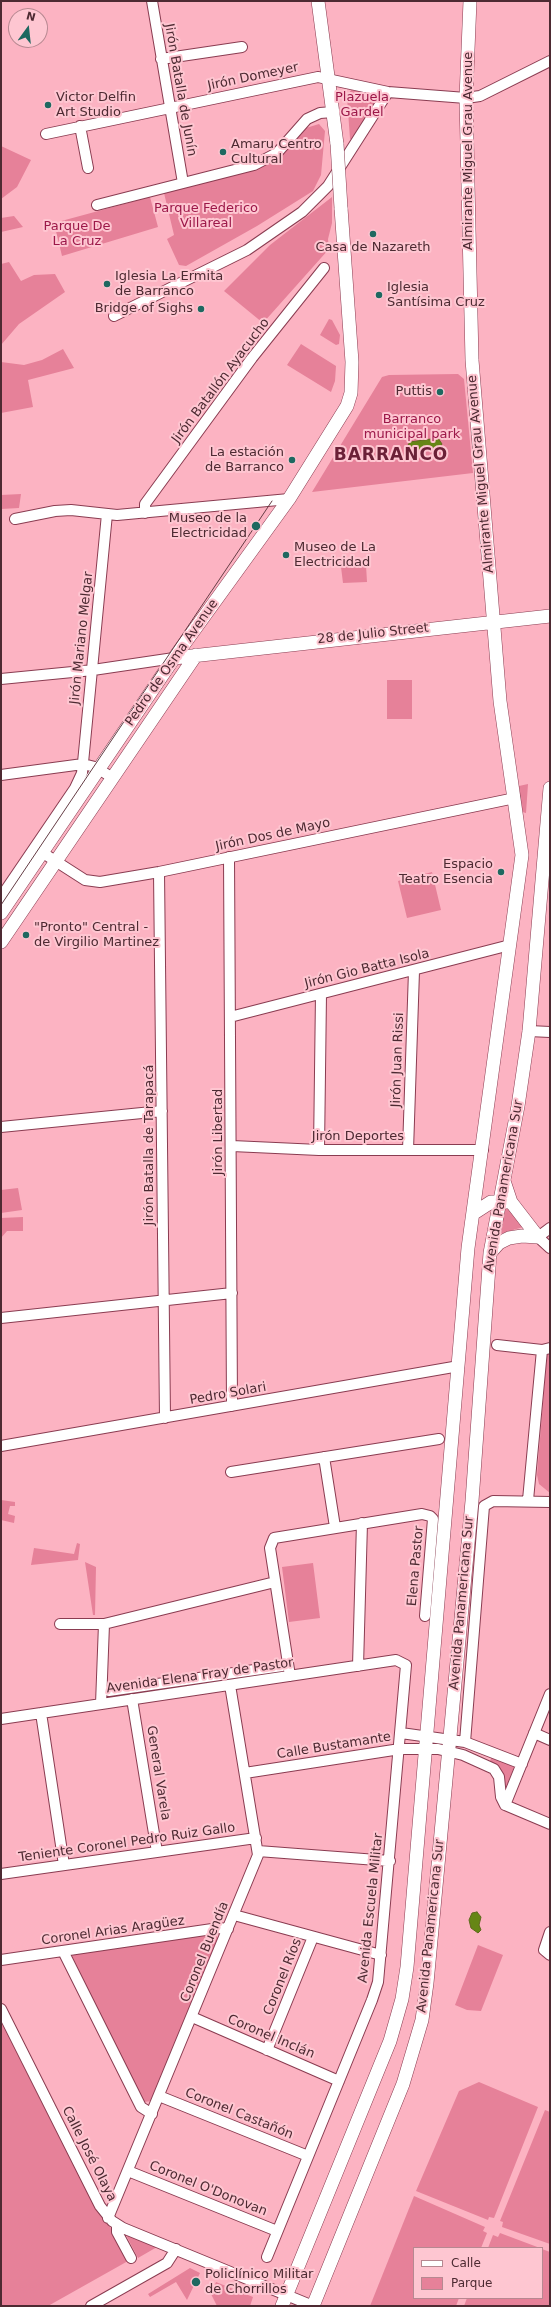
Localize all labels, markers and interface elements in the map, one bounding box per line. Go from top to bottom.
north arrow [8,8,48,48]
text: N [25,9,37,24]
street label: Jirón Batalla de Junín [161,22,199,158]
street label: Almirante Miguel Grau Avenue [461,52,477,250]
street label: Jirón Domeyer [206,60,300,94]
place label: Victor Delfin Art Studio [56,90,136,121]
park label: Plazuela Gardel [335,90,389,121]
marker: Victor Delfin Art Studio [43,100,53,110]
place label: Amaru Centro Cultural [231,137,322,168]
marker: Amaru Centro Cultural [218,147,228,157]
park label: Parque Federico Villareal [154,201,258,232]
park label: Parque De La Cruz [44,219,110,250]
marker: Casa de Nazareth [368,229,378,239]
place label: Casa de Nazareth [315,240,431,256]
place label: Iglesia La Ermita de Barranco [115,269,223,300]
marker: Iglesia La Ermita de Barranco [102,279,112,289]
place label: Iglesia Santísima Cruz [387,280,485,311]
marker: Iglesia Santísima Cruz [374,290,384,300]
place label: Bridge of Sighs [95,301,193,317]
marker: Bridge of Sighs [196,304,206,314]
street label: Jirón Batallón Ayacucho [169,315,273,447]
street label: Almirante Miguel Grau Avenue [465,374,497,574]
place label: Puttis [396,384,432,400]
marker: Puttis [435,387,445,397]
park label: Barranco municipal park [364,412,460,443]
place label: La estación de Barranco [205,445,284,476]
district label: BARRANCO [334,446,448,466]
marker: La estación de Barranco [287,455,297,465]
place label: Museo de la Electricidad [169,511,247,542]
marker: Museo de la Electricidad [250,520,262,532]
place label: Museo de La Electricidad [294,540,376,571]
marker: Museo de La Electricidad [281,550,291,560]
street label: Jirón Mariano Melgar [67,571,97,705]
street label: Pedro de Osma Avenue [122,597,222,729]
street label: 28 de Julio Street [317,620,429,648]
street label: Jirón Dos de Mayo [214,815,332,855]
place label: Espacio Teatro Esencia [399,857,493,888]
marker: Espacio Teatro Esencia [496,867,506,877]
place label: "Pronto" Central - de Virgilio Martinez [34,920,159,951]
marker: "Pronto" Central - de Virgilio Martinez [21,930,31,940]
street label: Jirón Gio Batta Isola [303,946,431,992]
street label: Jirón Juan Rissi [389,1012,407,1108]
street label: Jirón Batalla de Tarapacá [142,1065,158,1225]
street label: Jirón Libertad [211,1089,227,1175]
street label: Avenida Panamericana Sur [481,1099,527,1273]
street label: Jirón Deportes [312,1129,404,1145]
street label: Pedro Solari [188,1380,268,1408]
street label: Avenida Panamericana Sur [447,1515,477,1691]
street label: Elena Pastor [405,1525,427,1607]
street label: Avenida Elena Fray de Pastor [106,1655,294,1697]
street label: General Varela [143,1724,173,1822]
street label: Calle Bustamante [276,1729,392,1763]
street label: Teniente Coronel Pedro Ruiz Gallo [18,1820,236,1866]
street label: Avenida Escuela Militar [355,1832,387,1984]
street label: Avenida Panamericana Sur [414,1838,448,2014]
street label: Coronel Buendía [178,1899,232,2005]
street label: Coronel Arias Aragüez [40,1913,186,1949]
street label: Coronel Ríos [261,1936,305,2018]
street label: Coronel Inclán [225,2012,317,2062]
street label: Coronel Castañón [183,2085,295,2143]
street label: Calle José Olaya [58,2104,120,2204]
street label: Coronel O'Donovan [147,2158,269,2220]
legend [413,2247,543,2299]
text: Calle [451,2256,481,2270]
place label: Policlínico Militar de Chorrillos [205,2267,313,2298]
marker: Policlínico Militar de Chorrillos [190,2276,202,2288]
text: Parque [451,2276,492,2290]

